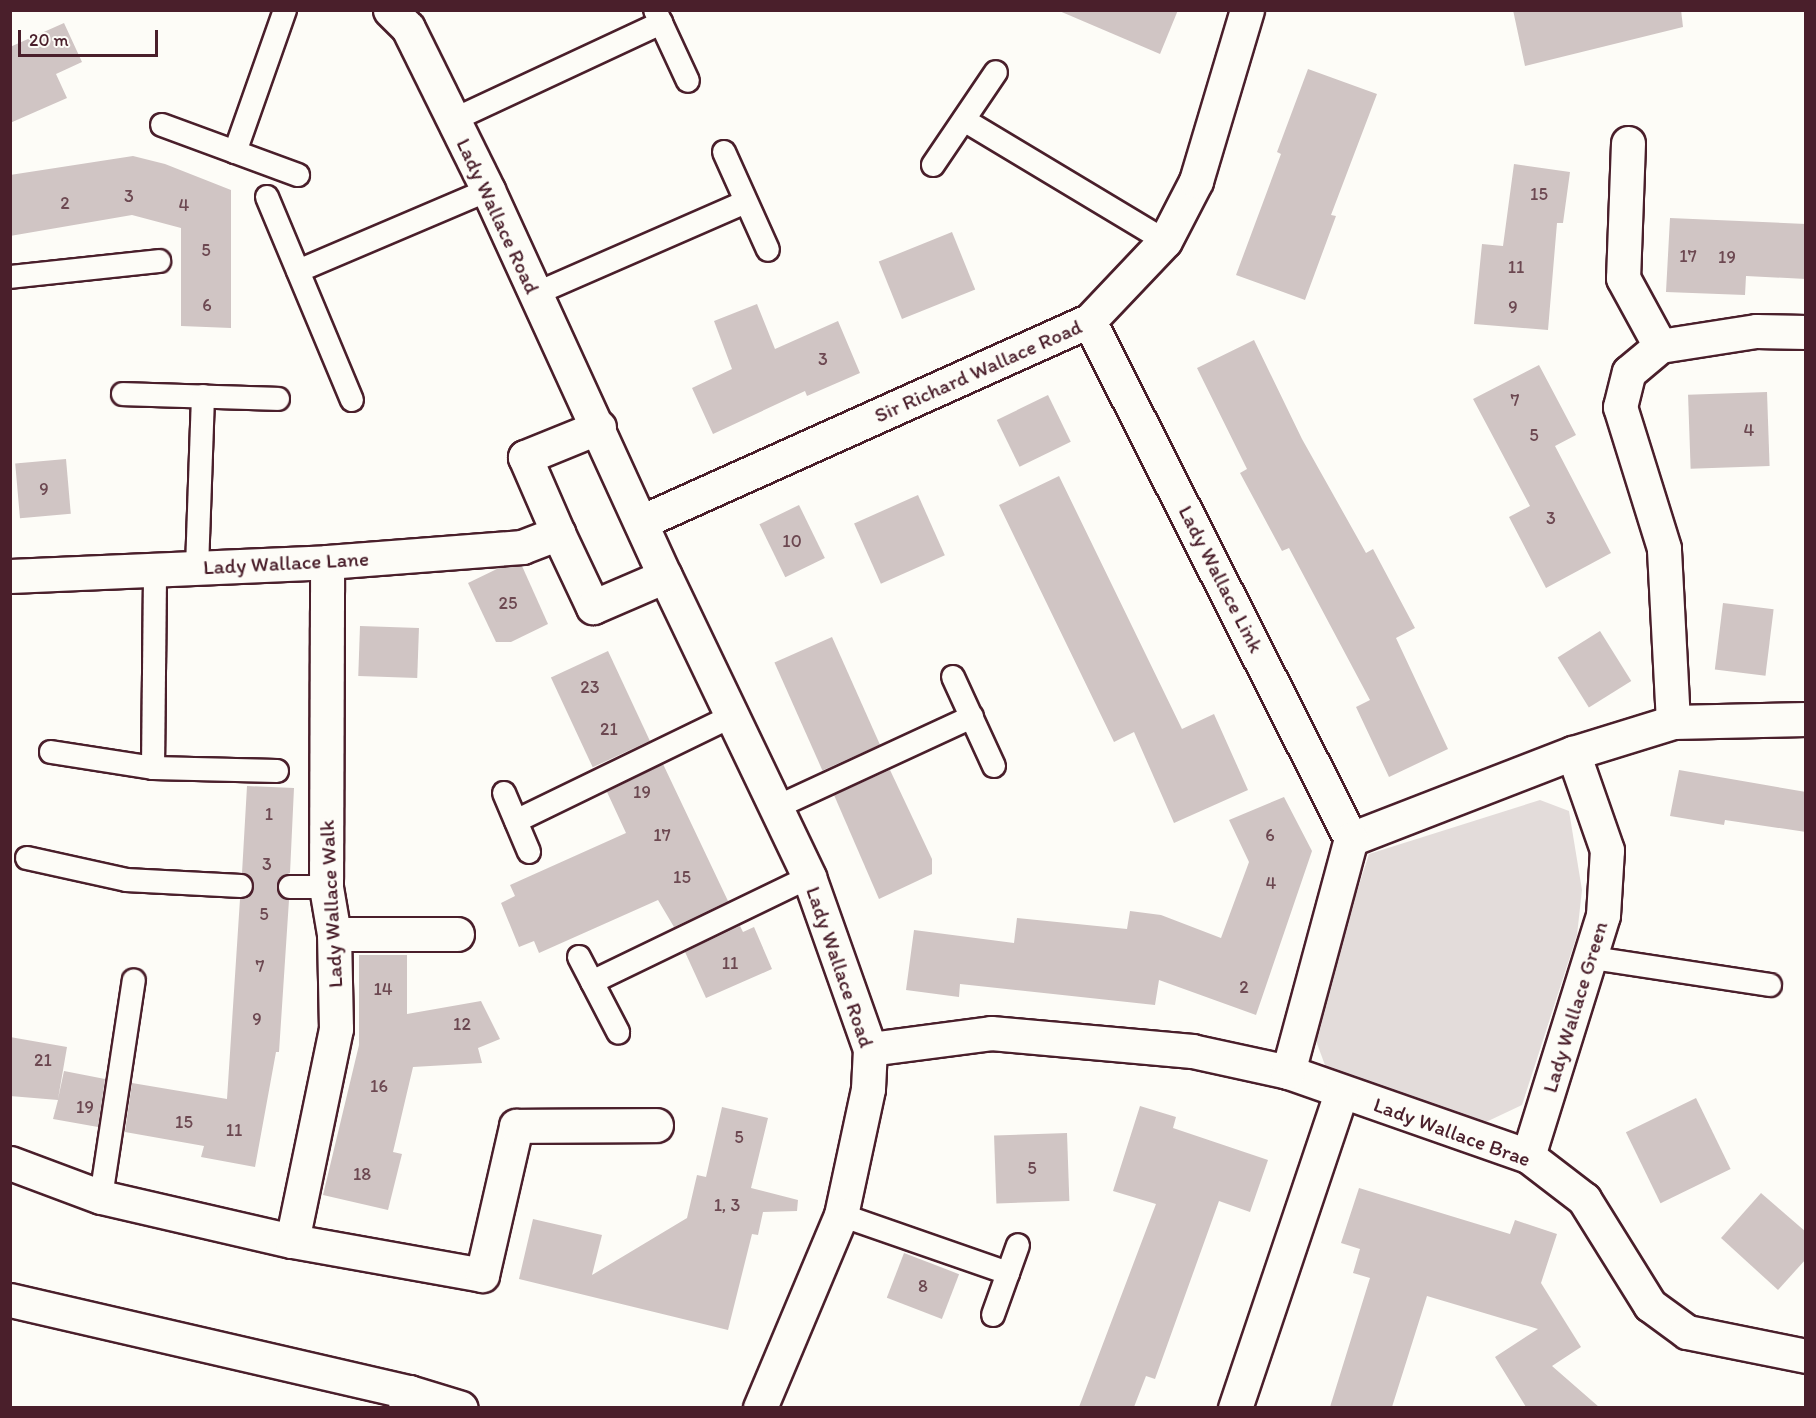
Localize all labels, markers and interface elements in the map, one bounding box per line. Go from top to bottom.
scale bar [21,18,160,56]
text: 20 m [29,29,69,51]
street label: Lady Wallace Road [451,135,545,297]
house number: 15 [1530,183,1548,205]
house number: 3 [124,185,134,207]
house number: 2 [60,192,70,214]
house number: 4 [179,194,189,216]
house number: 5 [201,239,211,261]
house number: 17 [1679,245,1697,267]
house number: 19 [1718,246,1736,268]
house number: 11 [1508,256,1524,278]
house number: 6 [202,294,212,316]
house number: 9 [1508,296,1518,318]
street label: Sir Richard Wallace Road [870,314,1086,428]
house number: 3 [818,348,828,370]
house number: 7 [1511,389,1519,411]
house number: 4 [1744,419,1754,441]
house number: 5 [1529,424,1539,446]
house number: 9 [39,478,49,500]
street label: Lady Wallace Link [1173,501,1269,657]
house number: 3 [1546,507,1556,529]
house number: 10 [782,530,802,552]
street label: Lady Wallace Lane [202,546,370,580]
house number: 25 [499,592,517,614]
house number: 23 [580,676,600,698]
house number: 21 [600,718,618,740]
house number: 19 [633,781,651,803]
house number: 1 [265,803,273,825]
street label: Lady Wallace Walk [314,820,348,988]
house number: 17 [653,824,671,846]
house number: 6 [1265,824,1275,846]
house number: 3 [262,853,272,875]
house number: 15 [673,866,691,888]
house number: 4 [1266,872,1276,894]
street label: Lady Wallace Road [801,883,879,1051]
house number: 5 [259,903,269,925]
street label: Lady Wallace Green [1537,919,1613,1095]
house number: 11 [722,952,738,974]
house number: 7 [256,955,264,977]
house number: 2 [1239,976,1249,998]
house number: 14 [373,978,393,1000]
house number: 9 [252,1008,262,1030]
house number: 12 [453,1013,471,1035]
house number: 21 [34,1049,52,1071]
house number: 16 [370,1075,388,1097]
street label: Lady Wallace Brae [1370,1092,1534,1172]
house number: 19 [76,1096,94,1118]
house number: 15 [175,1111,193,1133]
house number: 11 [226,1119,242,1141]
house number: 5 [734,1126,744,1148]
house number: 5 [1027,1157,1037,1179]
house number: 18 [353,1163,371,1185]
house number: 1, 3 [714,1194,740,1216]
house number: 8 [918,1275,928,1297]

